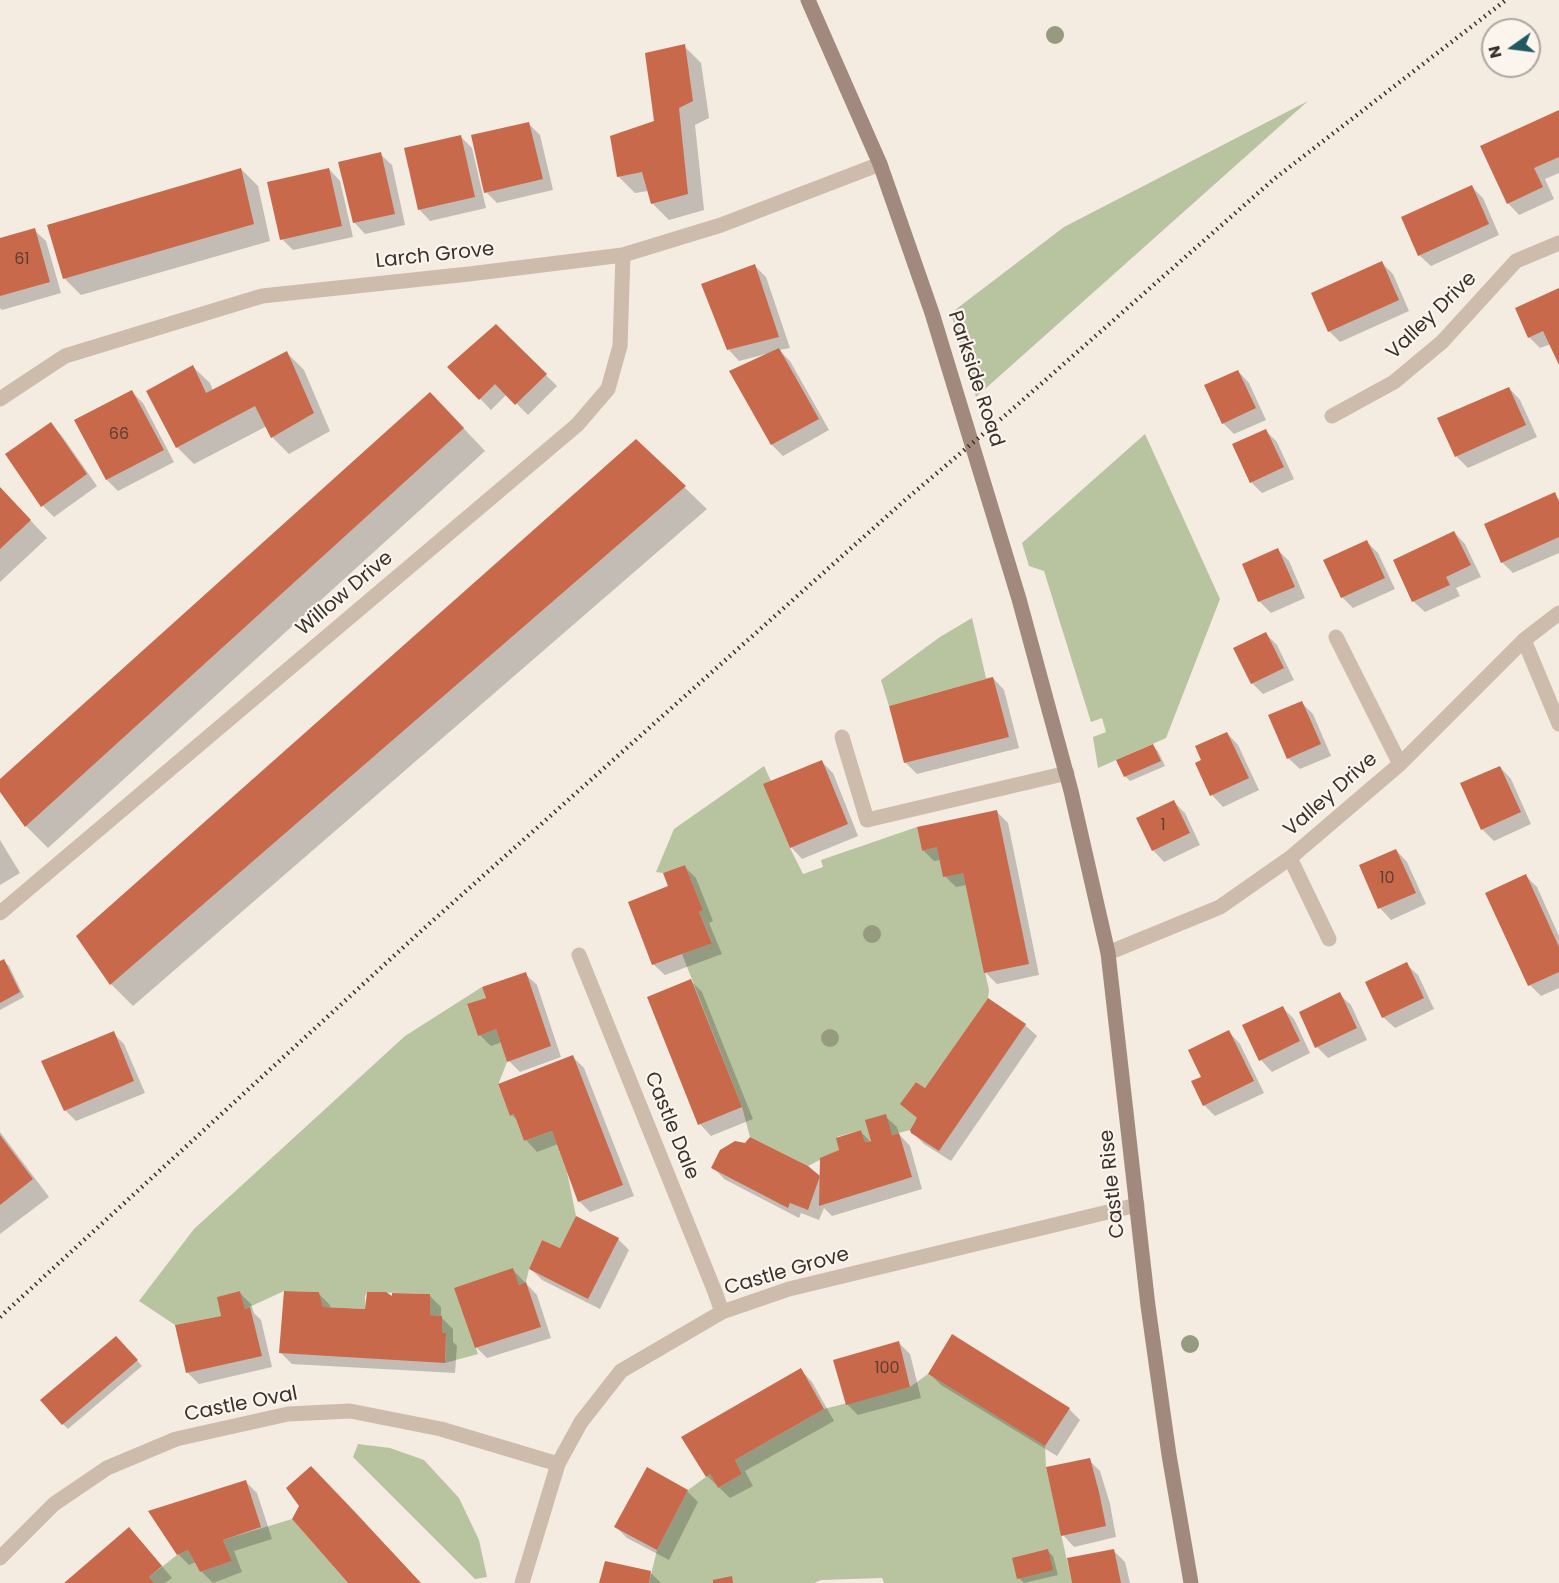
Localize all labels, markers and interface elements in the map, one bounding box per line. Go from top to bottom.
north arrow [1481,18,1541,78]
text: N [1482,43,1508,61]
street label: Larch Grove [374,238,496,274]
house number: 61 [14,250,30,270]
street label: Valley Drive [1382,267,1482,365]
street label: Parkside Road [942,308,1008,450]
house number: 66 [109,425,129,445]
street label: Willow Drive [292,547,398,641]
street label: Valley Drive [1279,748,1383,842]
house number: 1 [1160,816,1166,836]
house number: 10 [1379,869,1395,889]
street label: Castle Dale [638,1069,704,1183]
street label: Castle Rise [1095,1128,1131,1240]
street label: Castle Grove [722,1243,852,1301]
house number: 100 [874,1359,900,1379]
street label: Castle Oval [182,1382,300,1428]

